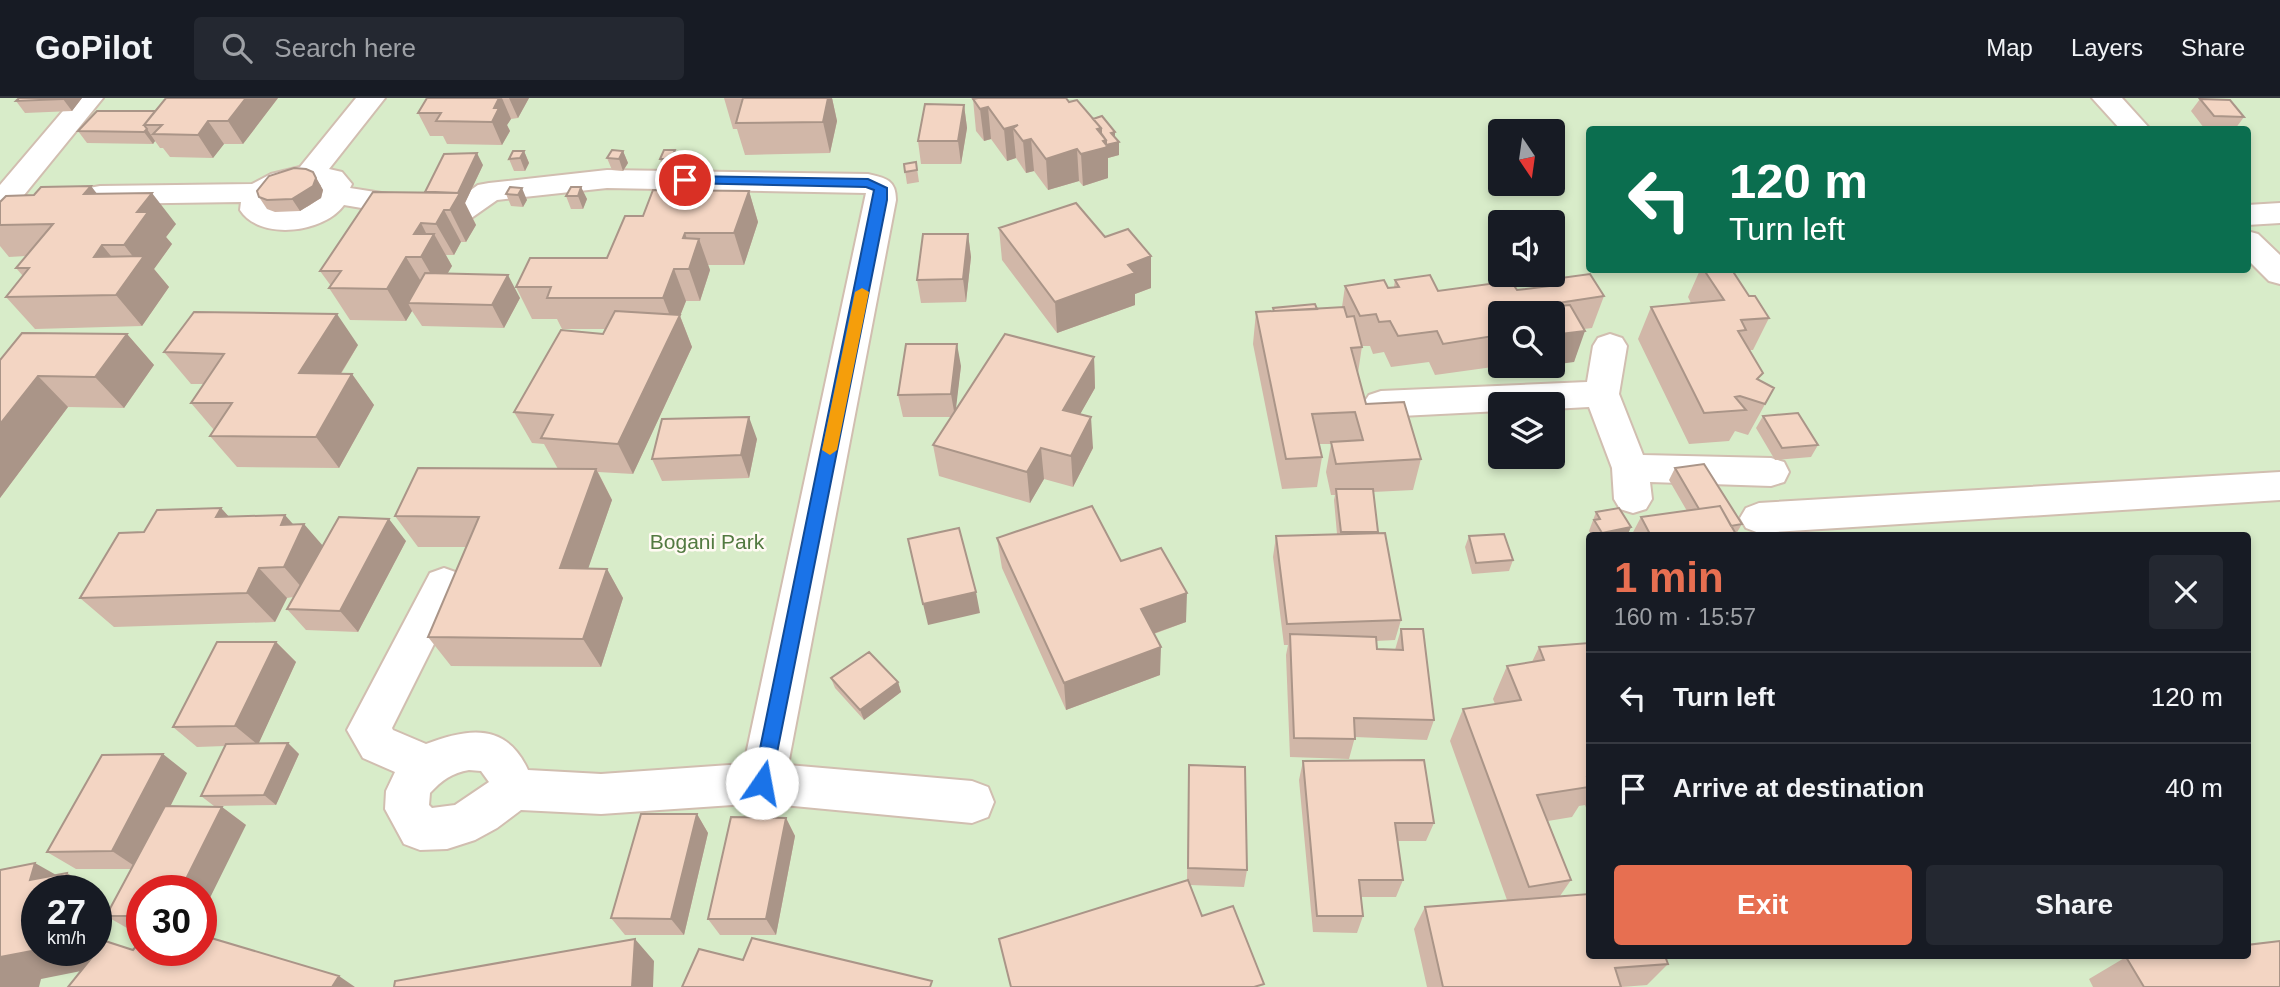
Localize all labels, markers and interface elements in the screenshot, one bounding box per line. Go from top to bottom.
search box [194,17,684,80]
text: GoPilot [35,29,152,66]
icon: search [218,29,256,67]
text: Search here [274,33,416,63]
text: Map [1986,34,2033,61]
text: Layers [2071,34,2143,61]
text: Share [2181,34,2245,61]
north arrow [1488,119,1564,196]
map controls [1488,119,1565,469]
pin [655,150,715,210]
icon: left [1614,154,1705,245]
text: 120 m [1729,154,1868,208]
icon: arrive [666,161,704,199]
button: sound [1488,210,1565,287]
text: Turn left [1729,211,1845,247]
button: search [1488,301,1565,378]
button: layers [1488,392,1565,469]
park label: Bogani Park [650,530,765,553]
text: 1 min [1614,554,1724,601]
button: close [2149,555,2223,629]
text: 160 m · 15:57 [1614,604,1756,630]
icon: left [1614,679,1652,717]
text: Turn left [1673,682,1775,712]
text: 120 m [2151,682,2223,712]
position arrow [725,746,799,820]
icon: arrive [1614,770,1652,808]
text: Arrive at destination [1673,773,1924,803]
text: 40 m [2165,773,2223,803]
button: Exit [1614,865,1912,945]
button: Share [1926,865,2223,945]
speed limit sign: 30 [126,875,217,966]
text: 27 [47,892,86,931]
text: km/h [47,928,86,948]

